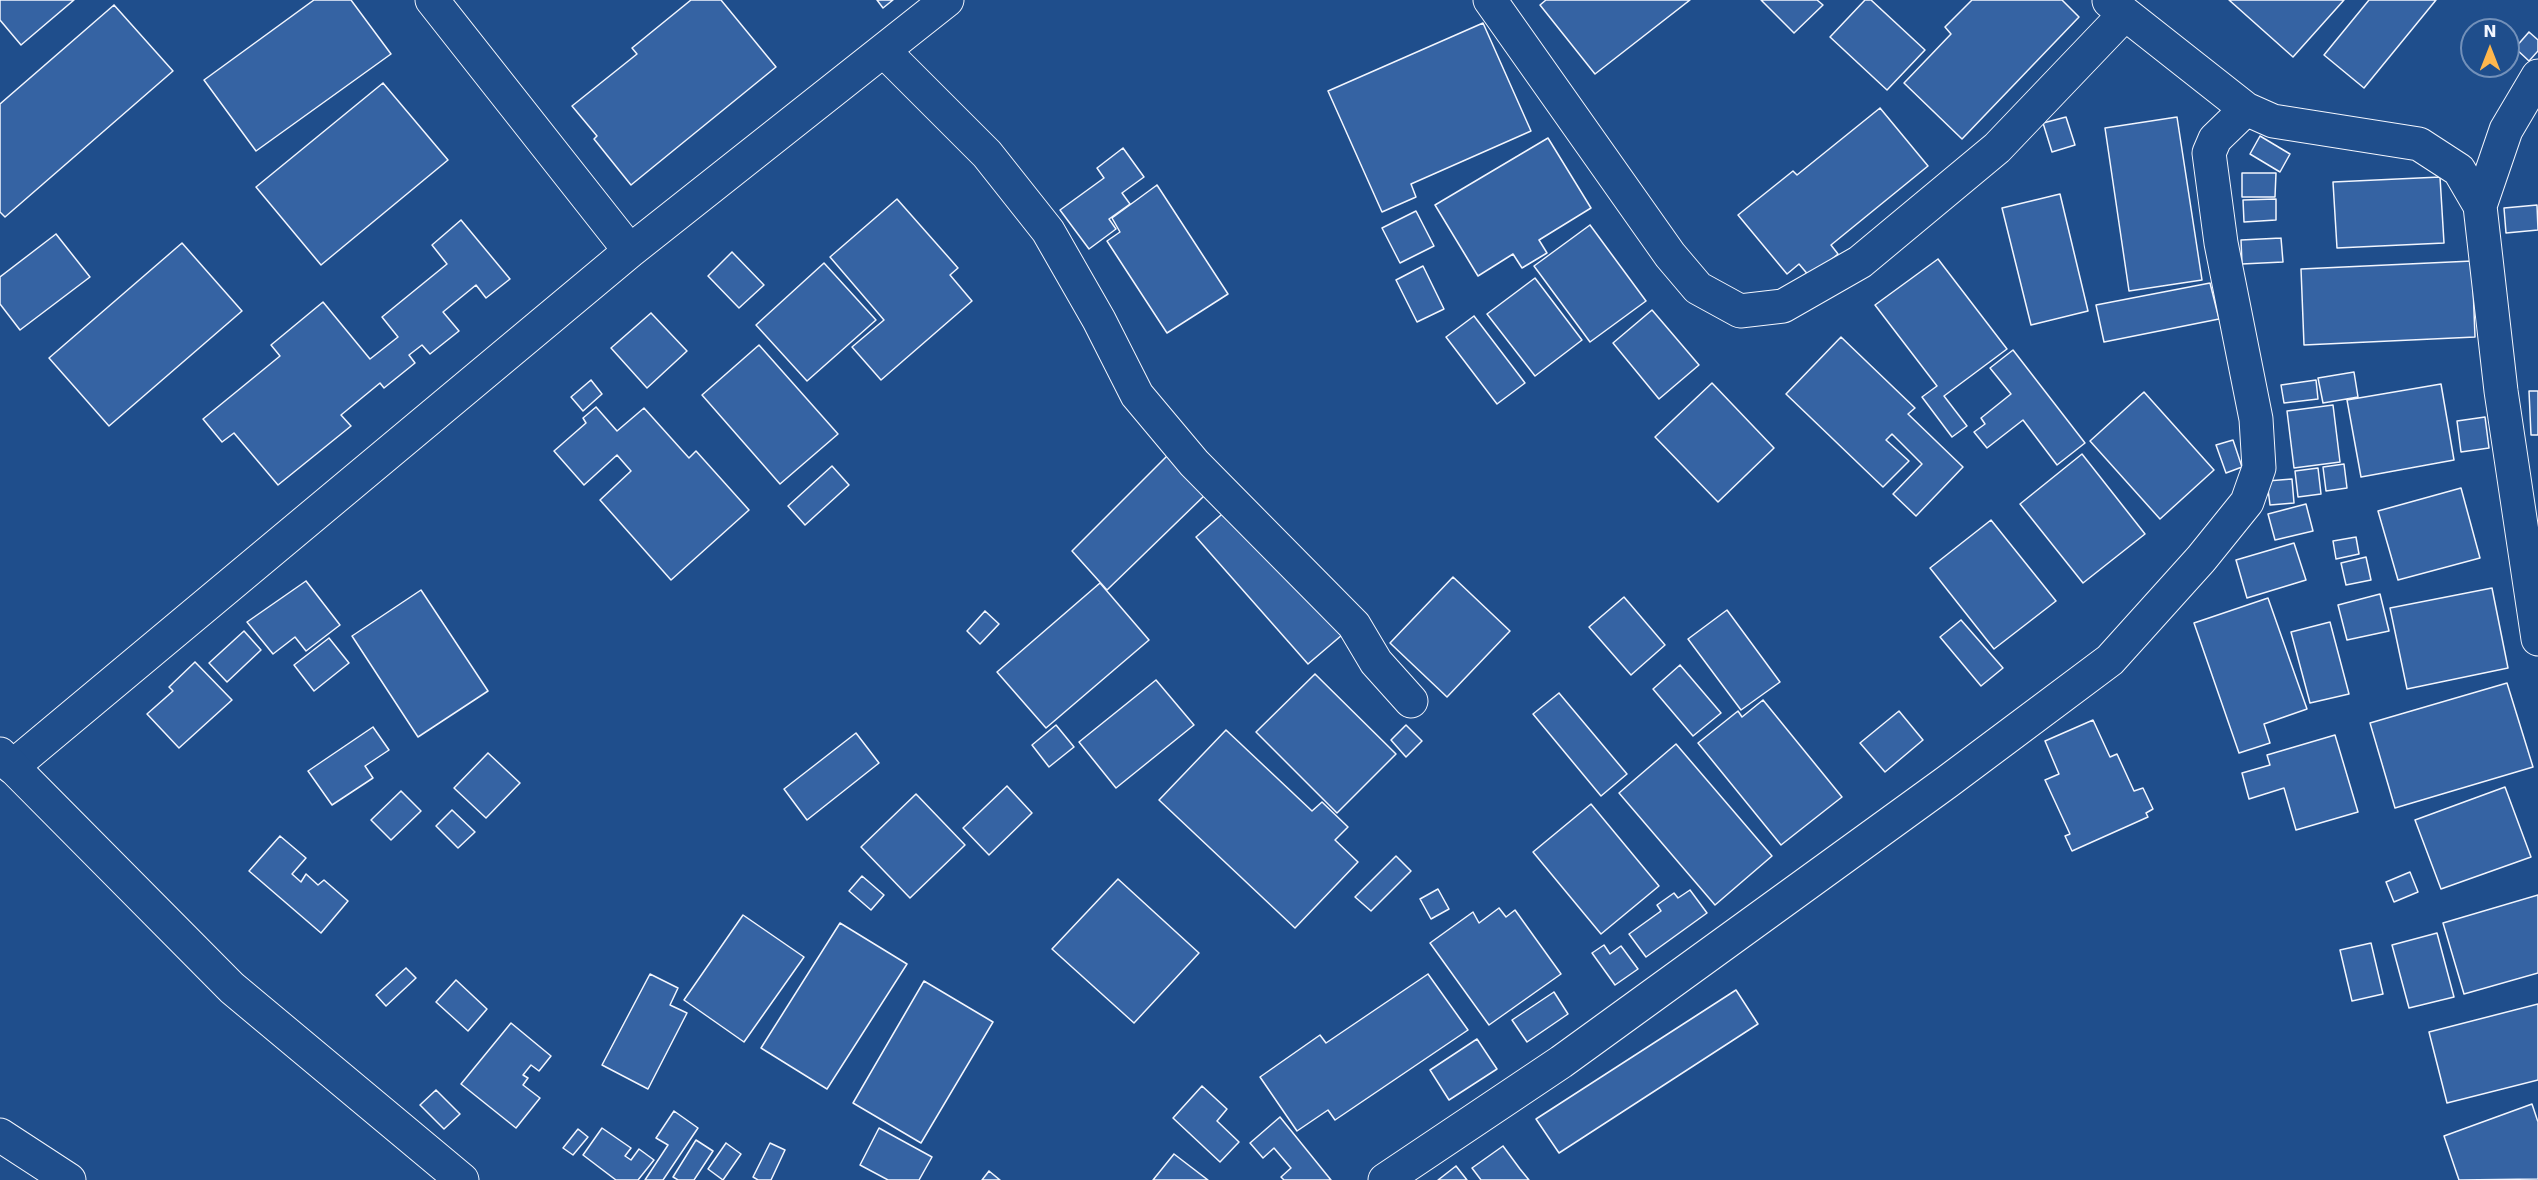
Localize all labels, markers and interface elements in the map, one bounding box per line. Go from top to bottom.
north arrow [2460,18,2520,78]
text: N [2483,22,2497,41]

